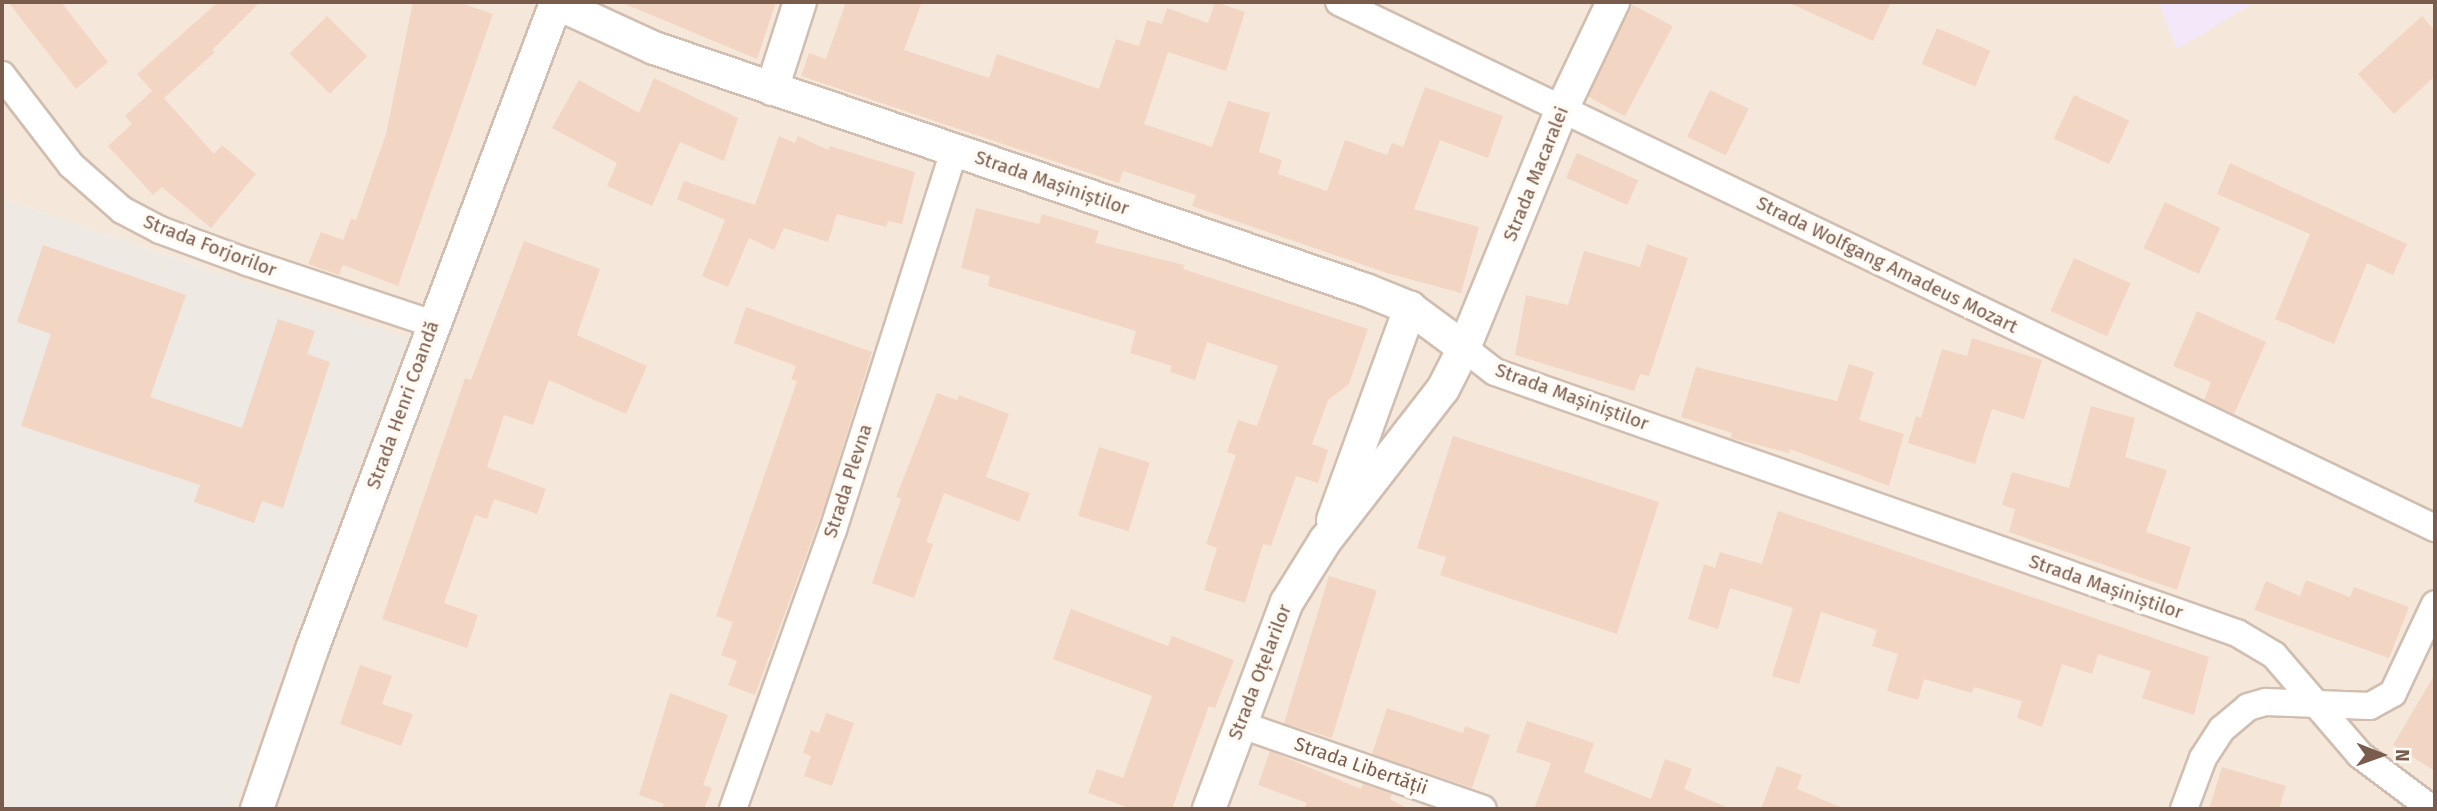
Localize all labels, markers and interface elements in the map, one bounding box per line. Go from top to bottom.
street label: Strada Macaralei [1499,103,1573,245]
street label: Strada Mașiniștilor [972,146,1132,220]
street label: Strada Wolfgang Amadeus Mozart [1753,192,2021,338]
street label: Strada Forjorilor [140,210,280,282]
street label: Strada Henri Coandă [362,318,444,492]
street label: Strada Mașiniștilor [1492,359,1652,435]
street label: Strada Plevna [819,421,877,541]
street label: Strada Mașiniștilor [2026,550,2186,624]
street label: Strada Oțelarilor [1224,601,1296,743]
north arrow [2346,720,2416,790]
street label: Strada Libertății [1291,733,1431,799]
text: N [2391,749,2414,762]

